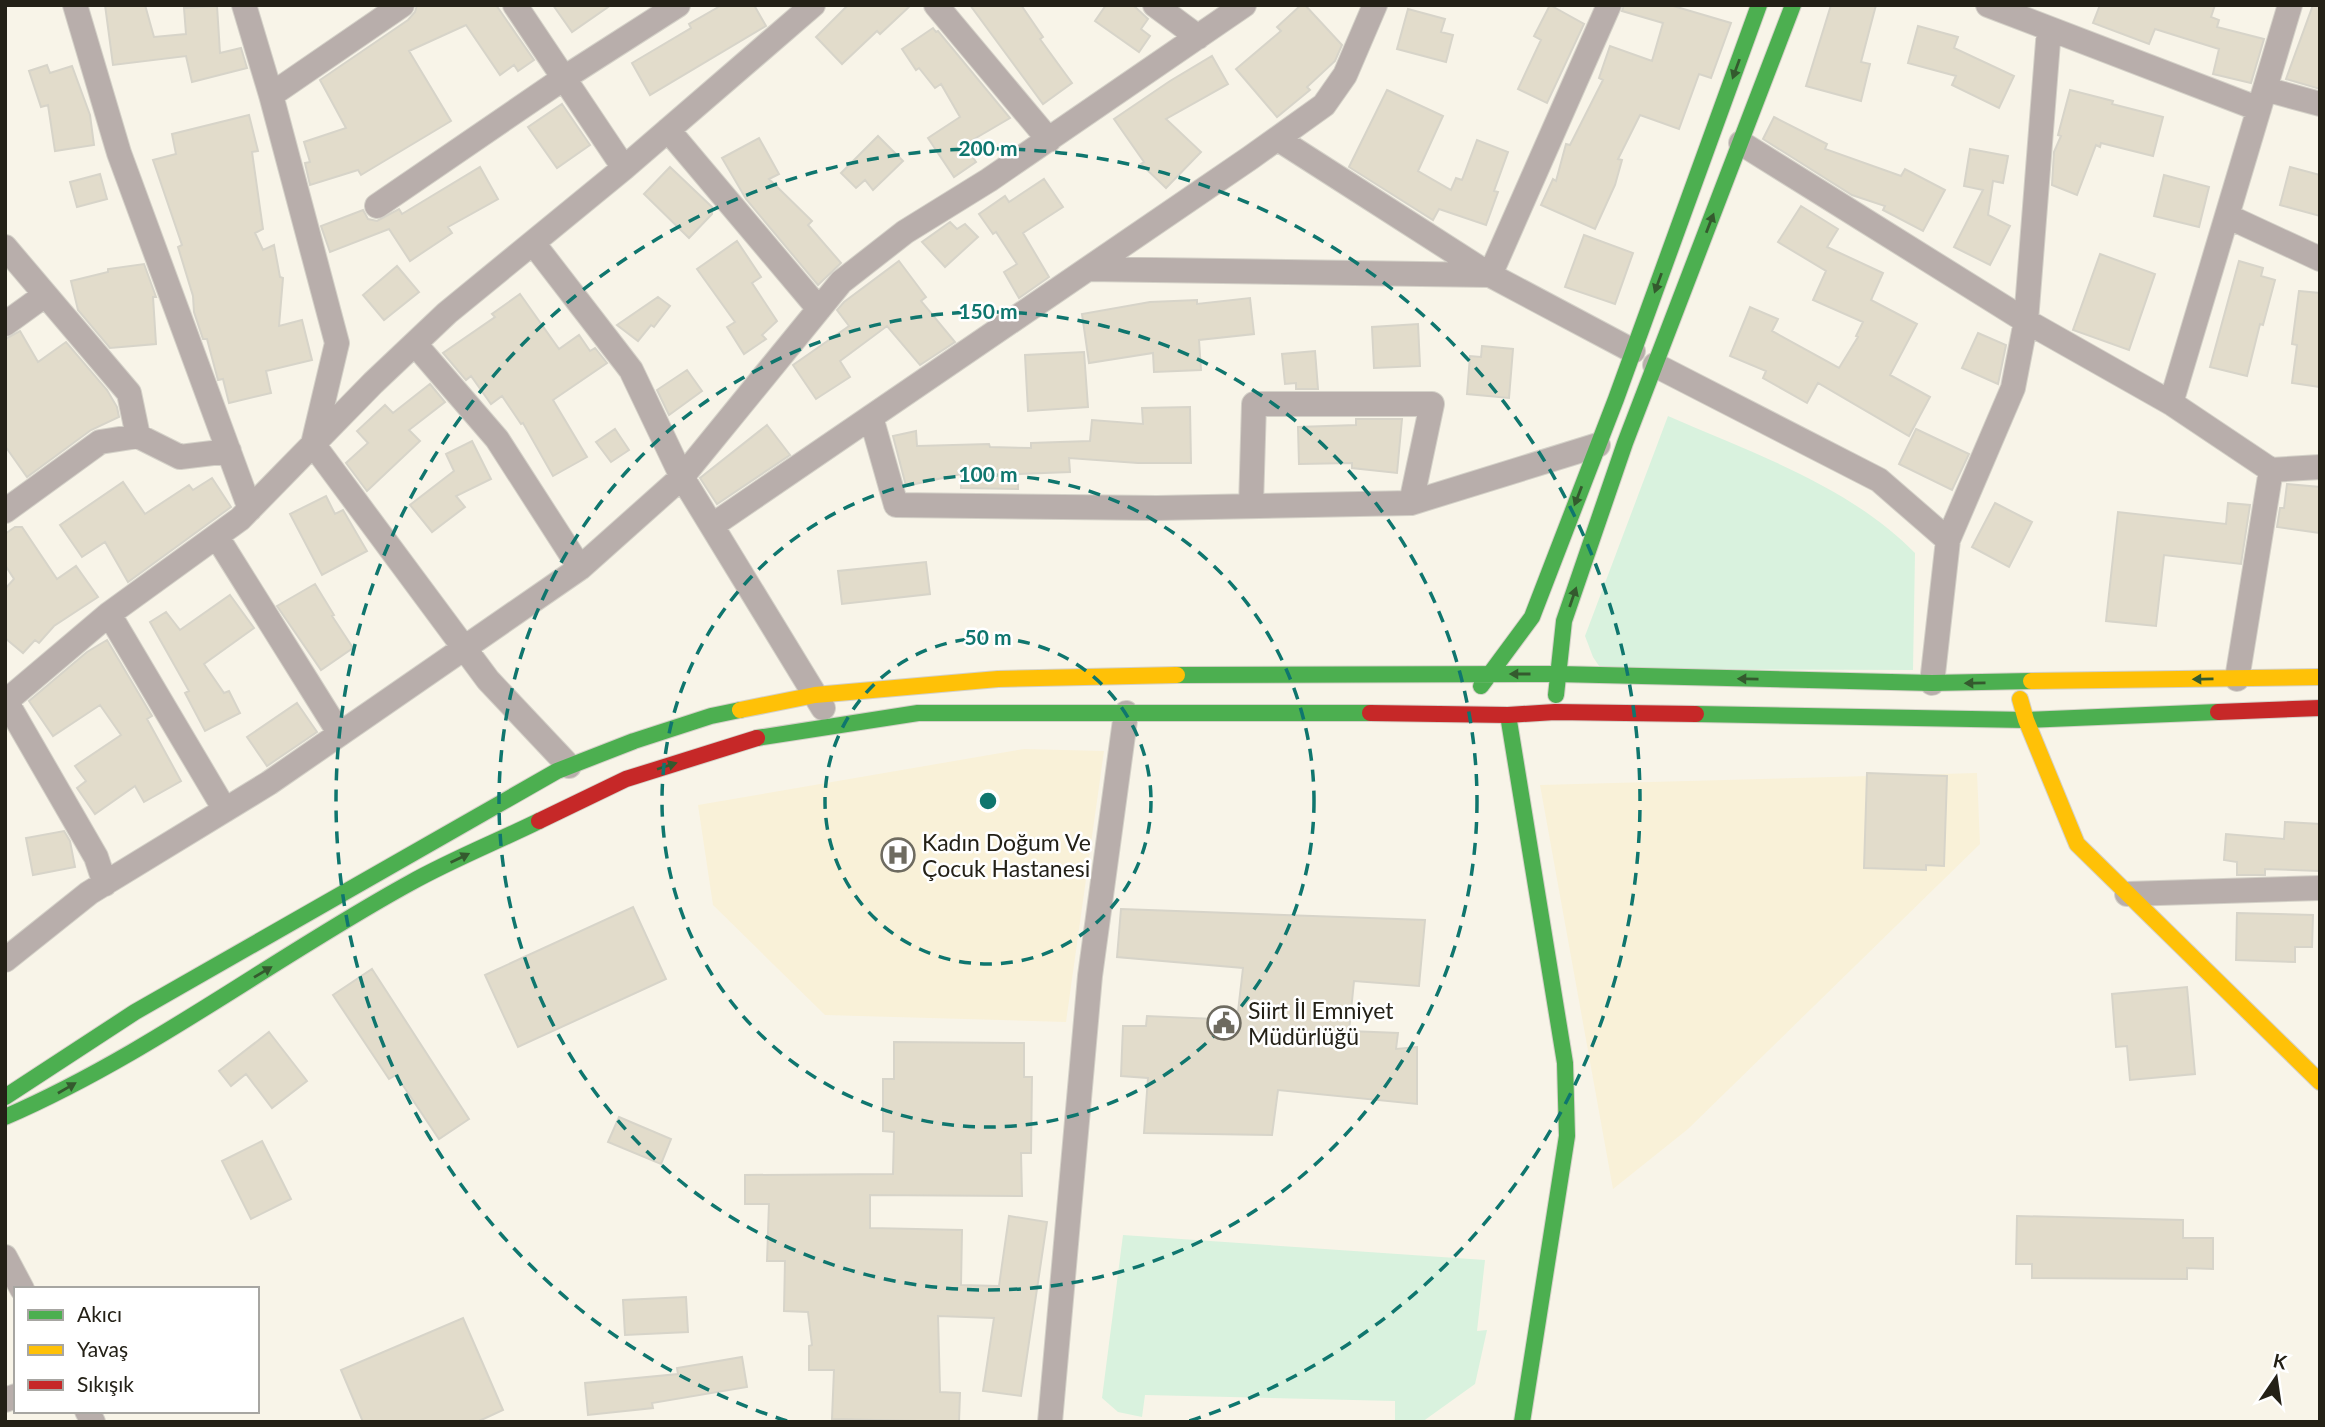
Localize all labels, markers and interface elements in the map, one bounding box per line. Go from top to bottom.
one-way arrow [1730,59,1741,80]
text: 200 m [958,135,1018,160]
one-way arrow [1705,212,1716,233]
one-way arrow [1652,273,1663,294]
text: 150 m [958,298,1018,323]
text: 100 m [958,461,1018,486]
one-way arrow [1573,486,1584,507]
one-way arrow [1568,586,1578,607]
text: 50 m [964,624,1012,649]
one-way arrow [1509,668,1531,680]
one-way arrow [1736,673,1758,684]
one-way arrow [2191,673,2213,685]
one-way arrow [1964,677,1986,688]
one-way arrow [657,760,678,770]
centre of rings [976,789,1000,813]
place label: Kadın Doğum Ve Çocuk Hastanesi [922,828,1091,882]
hospital icon: Kadın Doğum Ve Çocuk Hastanesi [879,836,917,874]
one-way arrow [450,852,470,864]
one-way arrow [253,966,273,979]
place label: Siirt İl Emniyet Müdürlüğü [1248,996,1394,1050]
public building icon: Siirt İl Emniyet Müdürlüğü [1205,1004,1243,1042]
one-way arrow [57,1082,77,1094]
legend [14,1287,259,1413]
text: Akıcı [77,1301,122,1326]
text: Yavaş [77,1336,128,1361]
north arrow [2241,1343,2311,1413]
text: K [2271,1348,2290,1374]
text: Sıkışık [77,1371,134,1396]

